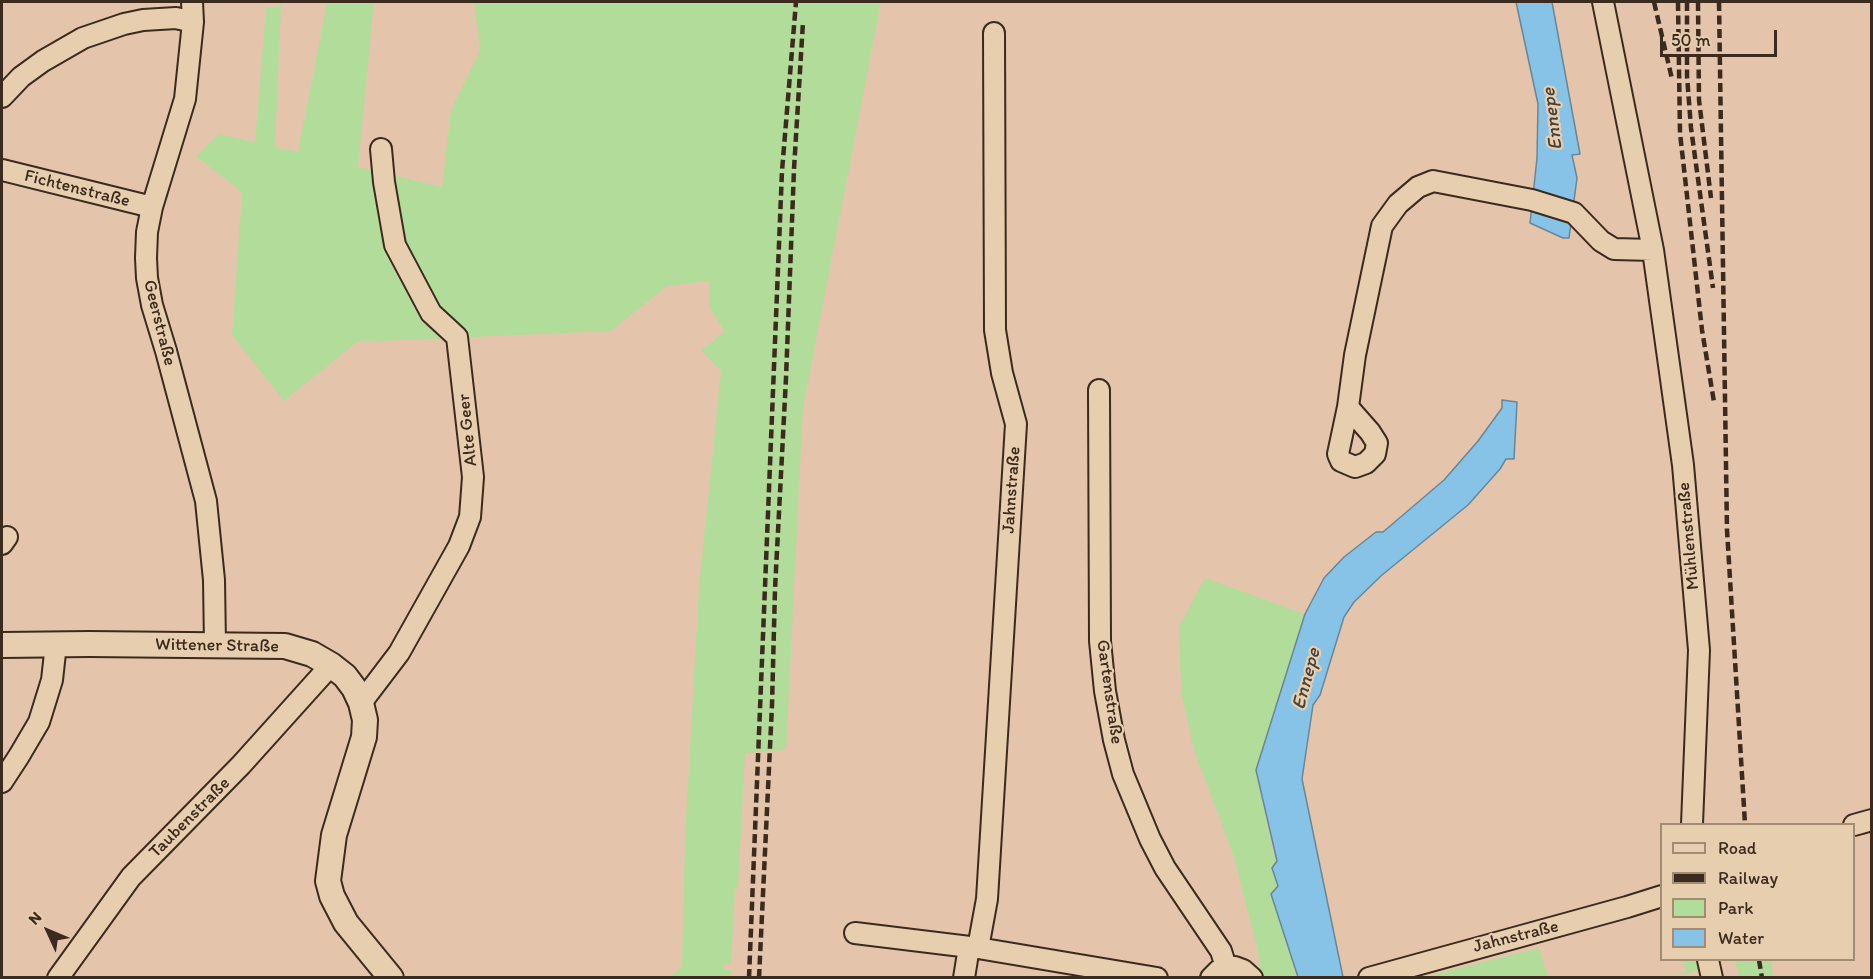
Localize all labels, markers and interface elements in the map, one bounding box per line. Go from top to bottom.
scale bar [1663,18,1780,56]
text: 50 m [1671,29,1711,51]
water label: Ennepe [1537,87,1569,151]
street label: Fichtenstraße [22,165,132,213]
street label: Geerstraße [138,278,180,368]
street label: Alte Geer [453,393,483,467]
street label: Jahnstraße [998,446,1026,534]
street label: Mühlenstraße [1674,481,1704,591]
street label: Wittener Straße [155,634,279,658]
street label: Gartenstraße [1091,638,1127,746]
water label: Ennepe [1287,646,1327,712]
street label: Taubenstraße [145,773,235,863]
legend [1660,823,1855,961]
text: Road [1718,837,1757,859]
text: Railway [1718,867,1778,889]
text: Park [1718,897,1753,919]
north arrow [18,901,78,961]
text: N [24,908,45,929]
street label: Jahnstraße [1471,916,1561,958]
text: Water [1718,927,1764,949]

